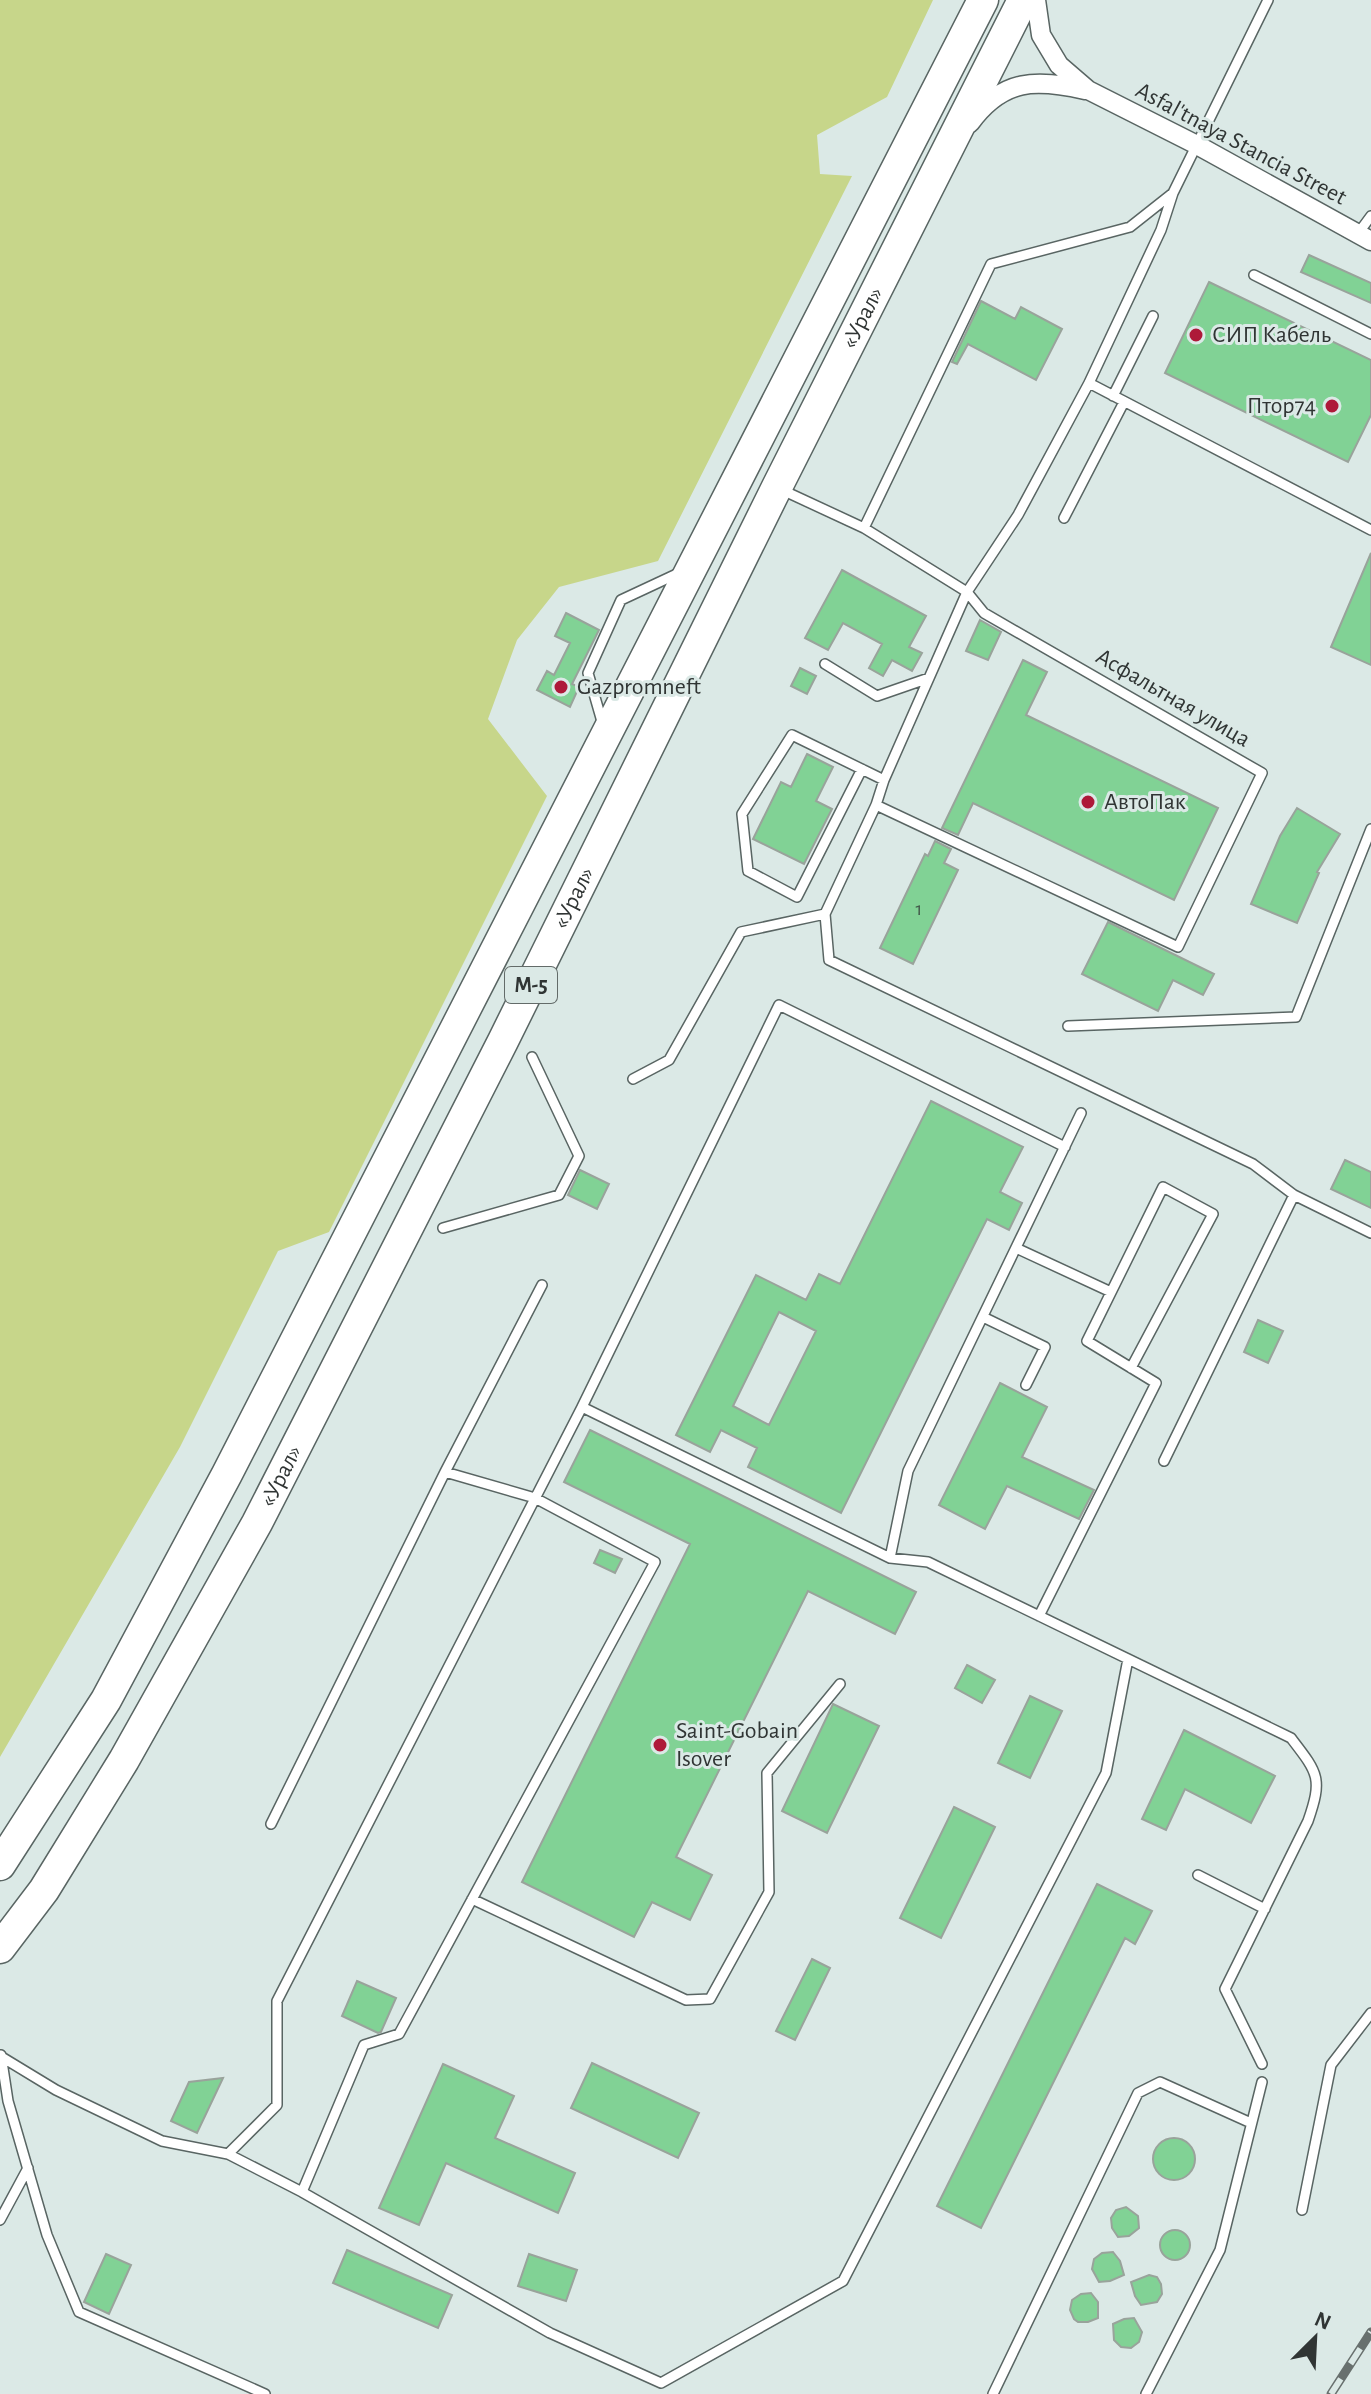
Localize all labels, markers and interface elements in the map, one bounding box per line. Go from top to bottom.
street label: Asfal'tnaya Stancia Street [1132,78,1351,210]
street label: «Урал» [837,283,888,352]
place label: СИП Кабель [1212,323,1331,347]
marker: СИП Кабель [1187,326,1205,344]
place label: Птор74 [1247,394,1316,418]
marker: Птор74 [1323,397,1341,415]
street label: Асфальтная улица [1092,644,1254,752]
place label: Gazpromneft [577,675,701,699]
marker: Gazpromneft [552,678,570,696]
place label: АвтоПак [1104,790,1186,814]
marker: АвтоПак [1079,793,1097,811]
street label: «Урал» [548,863,599,933]
house number: 1 [916,899,922,919]
road number: М-5 [505,967,557,1003]
street label: «Урал» [255,1441,307,1511]
place label: Saint-Gobain Isover [676,1719,798,1771]
marker: Saint-Gobain Isover [651,1736,669,1754]
north arrow [1275,2298,1355,2378]
text: N [1311,2307,1334,2334]

